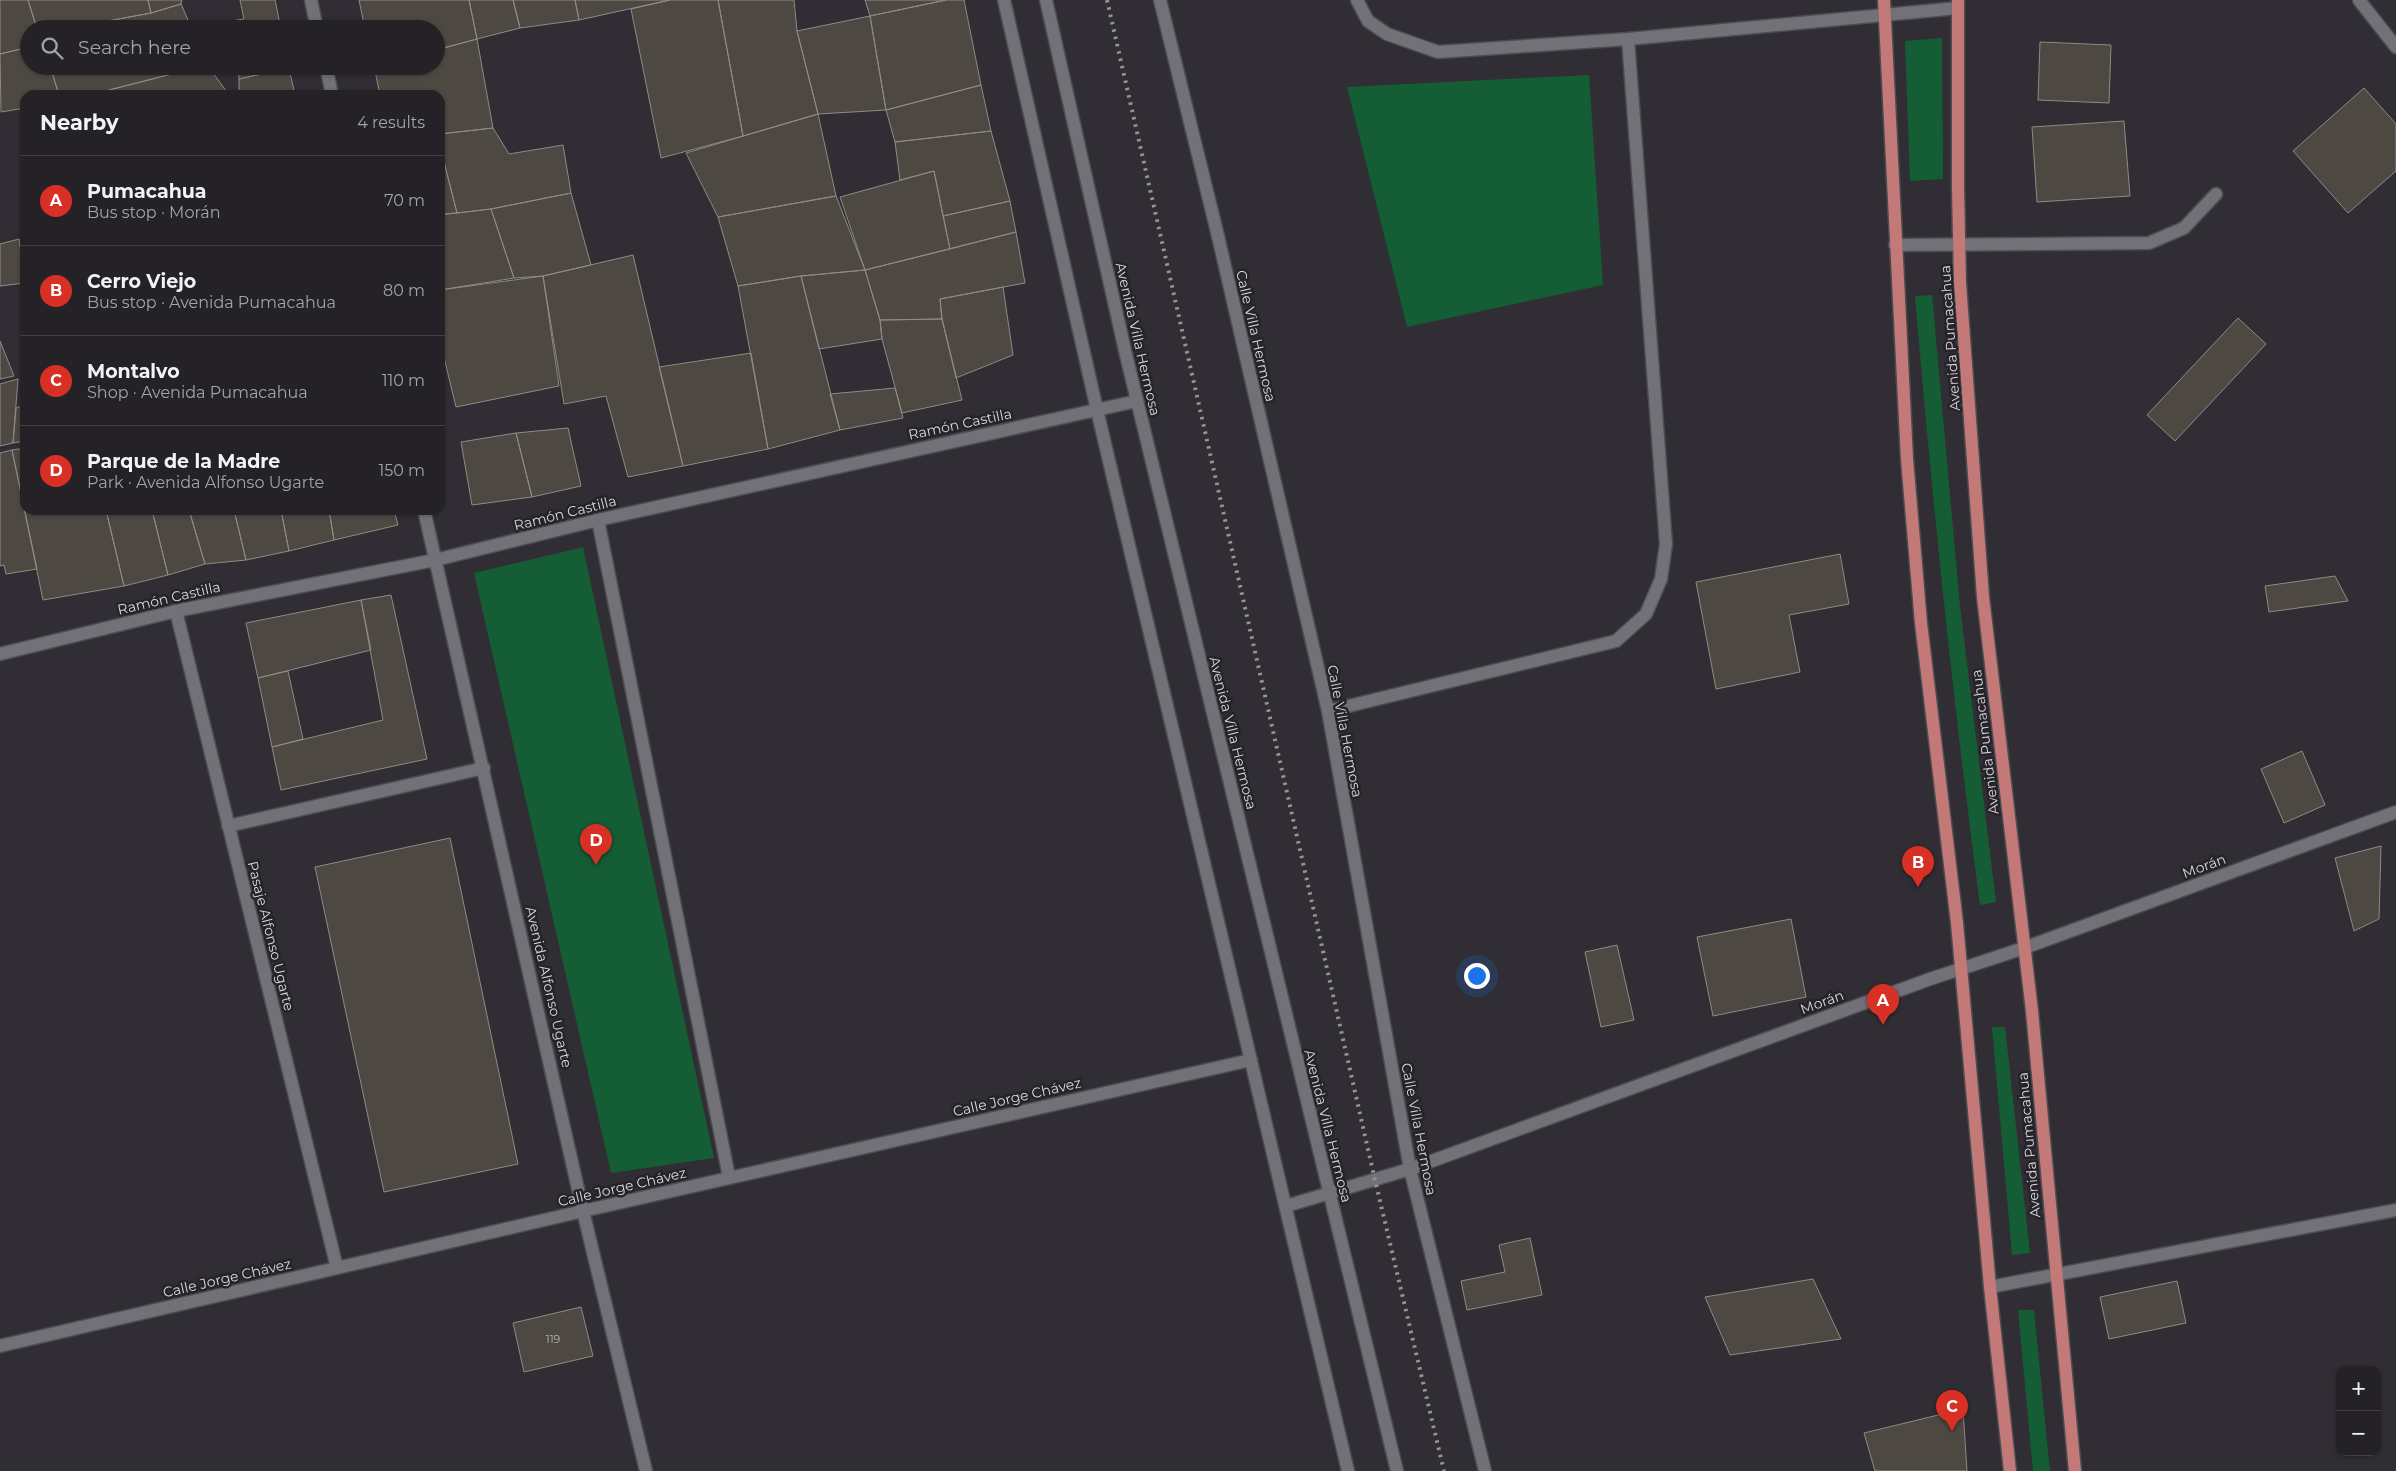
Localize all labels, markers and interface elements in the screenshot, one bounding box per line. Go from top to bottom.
search box [20,20,445,75]
icon: search [38,34,66,62]
text: Search here [78,36,191,59]
text: Nearby [40,110,119,135]
text: 4 results [357,113,425,132]
text: Pumacahua [87,180,207,203]
text: A [50,191,62,210]
text: 70 m [384,191,425,210]
text: Bus stop · Morán [87,203,220,222]
street label: Avenida Villa Hermosa [1112,260,1164,418]
street label: Avenida Pumacahua [1936,265,1964,411]
street label: Calle Villa Hermosa [1232,268,1280,404]
text: Cerro Viejo [87,270,196,293]
text: B [50,281,62,300]
text: 80 m [383,281,425,300]
text: Bus stop · Avenida Pumacahua [87,293,336,312]
text: Montalvo [87,360,180,383]
text: C [50,371,62,390]
text: 110 m [382,371,425,390]
text: Shop · Avenida Pumacahua [87,383,308,402]
street label: Ramón Castilla [907,404,1013,444]
text: Parque de la Madre [87,450,280,473]
text: D [49,461,63,480]
text: 150 m [378,461,425,480]
text: Park · Avenida Alfonso Ugarte [87,473,324,492]
street label: Ramón Castilla [512,492,618,534]
street label: Ramón Castilla [116,577,222,619]
street label: Avenida Villa Hermosa [1205,655,1261,811]
street label: Calle Villa Hermosa [1323,663,1367,799]
street label: Avenida Pumacahua [1967,668,2003,816]
pin: D [580,824,612,865]
pin: B [1902,846,1934,887]
street label: Morán [2180,850,2228,882]
street label: Pasaje Alfonso Ugarte [244,859,298,1013]
street label: Avenida Alfonso Ugarte [522,905,576,1069]
your location [1464,963,1490,989]
pin: A [1867,984,1899,1025]
street label: Morán [1798,986,1846,1018]
street label: Avenida Villa Hermosa [1300,1048,1356,1204]
street label: Calle Villa Hermosa [1397,1061,1441,1197]
street label: Avenida Pumacahua [2014,1071,2044,1219]
street label: Calle Jorge Chávez [951,1073,1083,1121]
street label: Calle Jorge Chávez [556,1163,688,1211]
street label: Calle Jorge Chávez [161,1254,293,1302]
house number: 119 [546,1332,561,1346]
map controls [2336,1366,2381,1456]
button: + [2336,1366,2381,1411]
pin: C [1936,1390,1968,1431]
button: − [2336,1411,2381,1456]

